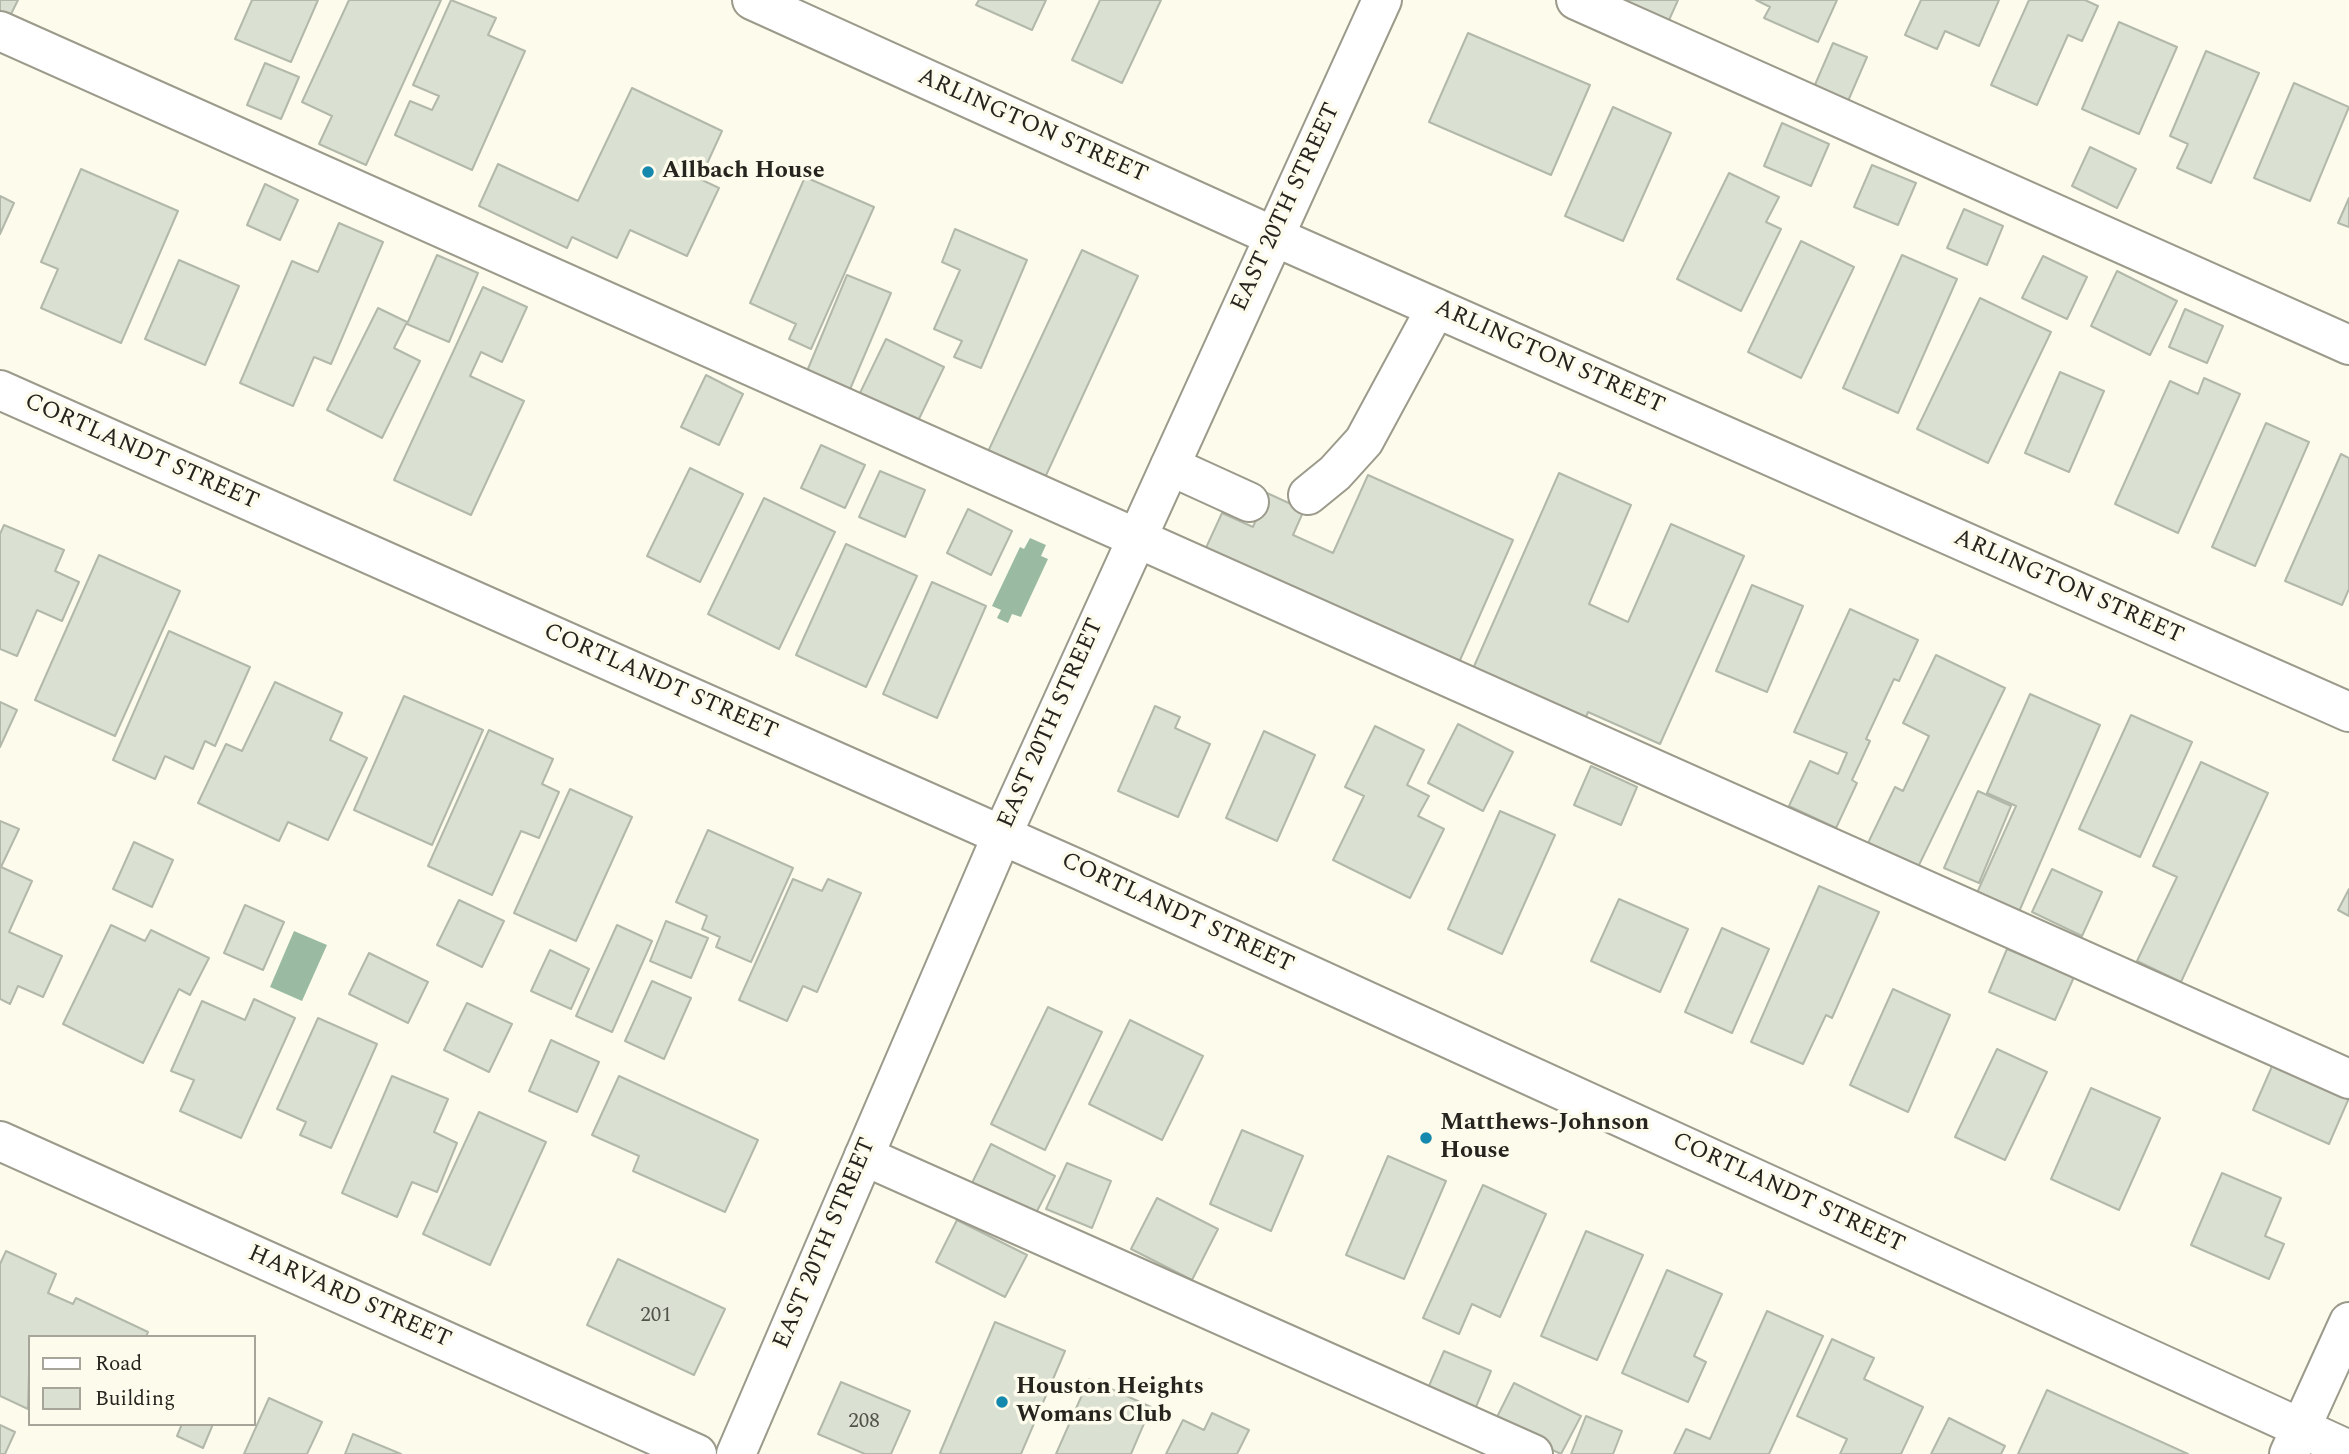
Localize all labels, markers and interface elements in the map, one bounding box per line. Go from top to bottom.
street label: ARLINGTON STREET [913,63,1151,191]
street label: EAST 20TH STREET [1226,99,1348,317]
place label: Allbach House [662,158,825,186]
marker: Allbach House [640,164,656,180]
street label: ARLINGTON STREET [1430,294,1668,422]
street label: CORTLANDT STREET [19,388,263,518]
street label: ARLINGTON STREET [1949,524,2187,652]
street label: EAST 20TH STREET [993,615,1111,833]
street label: CORTLANDT STREET [538,618,782,748]
street label: CORTLANDT STREET [1056,847,1298,981]
place label: Matthews-Johnson House [1440,1110,1649,1166]
street label: CORTLANDT STREET [1667,1127,1909,1261]
marker: Matthews-Johnson House [1418,1130,1434,1146]
street label: EAST 20TH STREET [769,1134,883,1354]
street label: HARVARD STREET [243,1240,455,1356]
house number: 201 [640,1304,672,1330]
legend [28,1335,256,1426]
text: Road [95,1348,142,1380]
place label: Houston Heights Womans Club [1016,1374,1204,1430]
text: Building [95,1383,175,1415]
marker: Houston Heights Womans Club [994,1394,1010,1410]
house number: 208 [848,1410,880,1436]

